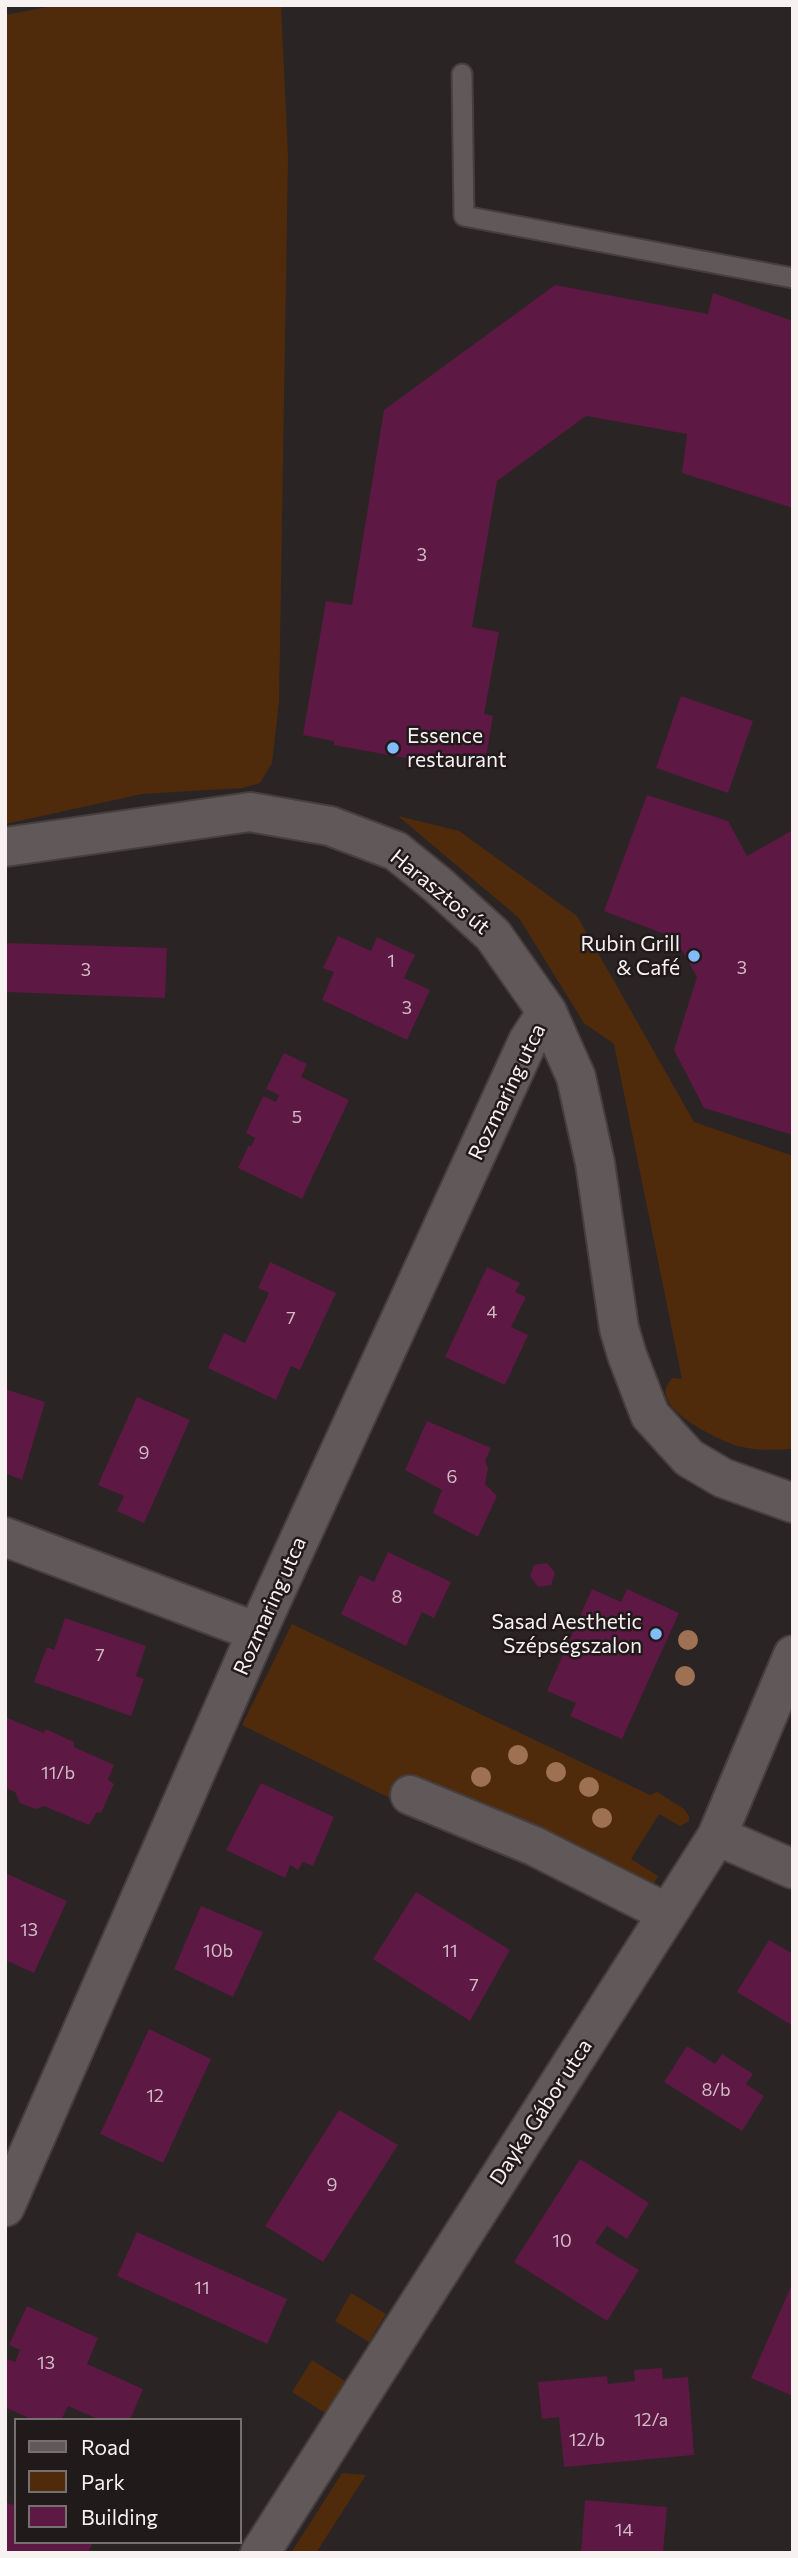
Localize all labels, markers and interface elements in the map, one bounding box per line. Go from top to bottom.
house number: 3 [417,544,427,566]
place label: Essence restaurant [407,723,507,773]
marker: Essence restaurant [385,740,401,756]
street label: Harasztos út [385,844,495,940]
place label: Rubin Grill & Café [581,931,680,981]
marker: Rubin Grill & Café [686,948,702,964]
house number: 1 [387,950,395,972]
house number: 3 [737,957,747,979]
house number: 3 [81,959,91,981]
house number: 3 [402,997,412,1019]
street label: Rozmaring utca [463,1020,551,1164]
house number: 5 [292,1106,302,1128]
house number: 4 [487,1301,497,1323]
house number: 7 [286,1307,296,1329]
house number: 9 [139,1442,149,1464]
house number: 6 [447,1466,457,1488]
street label: Rozmaring utca [228,1533,312,1679]
house number: 8 [392,1586,402,1608]
place label: Sasad Aesthetic Szépségszalon [491,1609,642,1659]
marker: Sasad Aesthetic Szépségszalon [648,1626,664,1642]
house number: 7 [95,1644,105,1666]
house number: 11/b [41,1762,75,1784]
house number: 13 [20,1919,38,1941]
house number: 10b [203,1940,233,1962]
house number: 11 [442,1940,458,1962]
house number: 7 [469,1974,479,1996]
street label: Dayka Gábor utca [484,2034,598,2190]
house number: 8/b [701,2079,731,2101]
house number: 12 [146,2085,164,2107]
house number: 9 [327,2174,337,2196]
house number: 10 [552,2230,572,2252]
house number: 11 [194,2277,210,2299]
house number: 13 [37,2352,55,2374]
house number: 12/a [634,2409,668,2431]
legend [14,2418,242,2544]
house number: 12/b [569,2429,605,2451]
text: Road [81,2434,130,2459]
text: Park [81,2469,125,2494]
text: Building [81,2504,158,2529]
house number: 14 [615,2519,633,2541]

